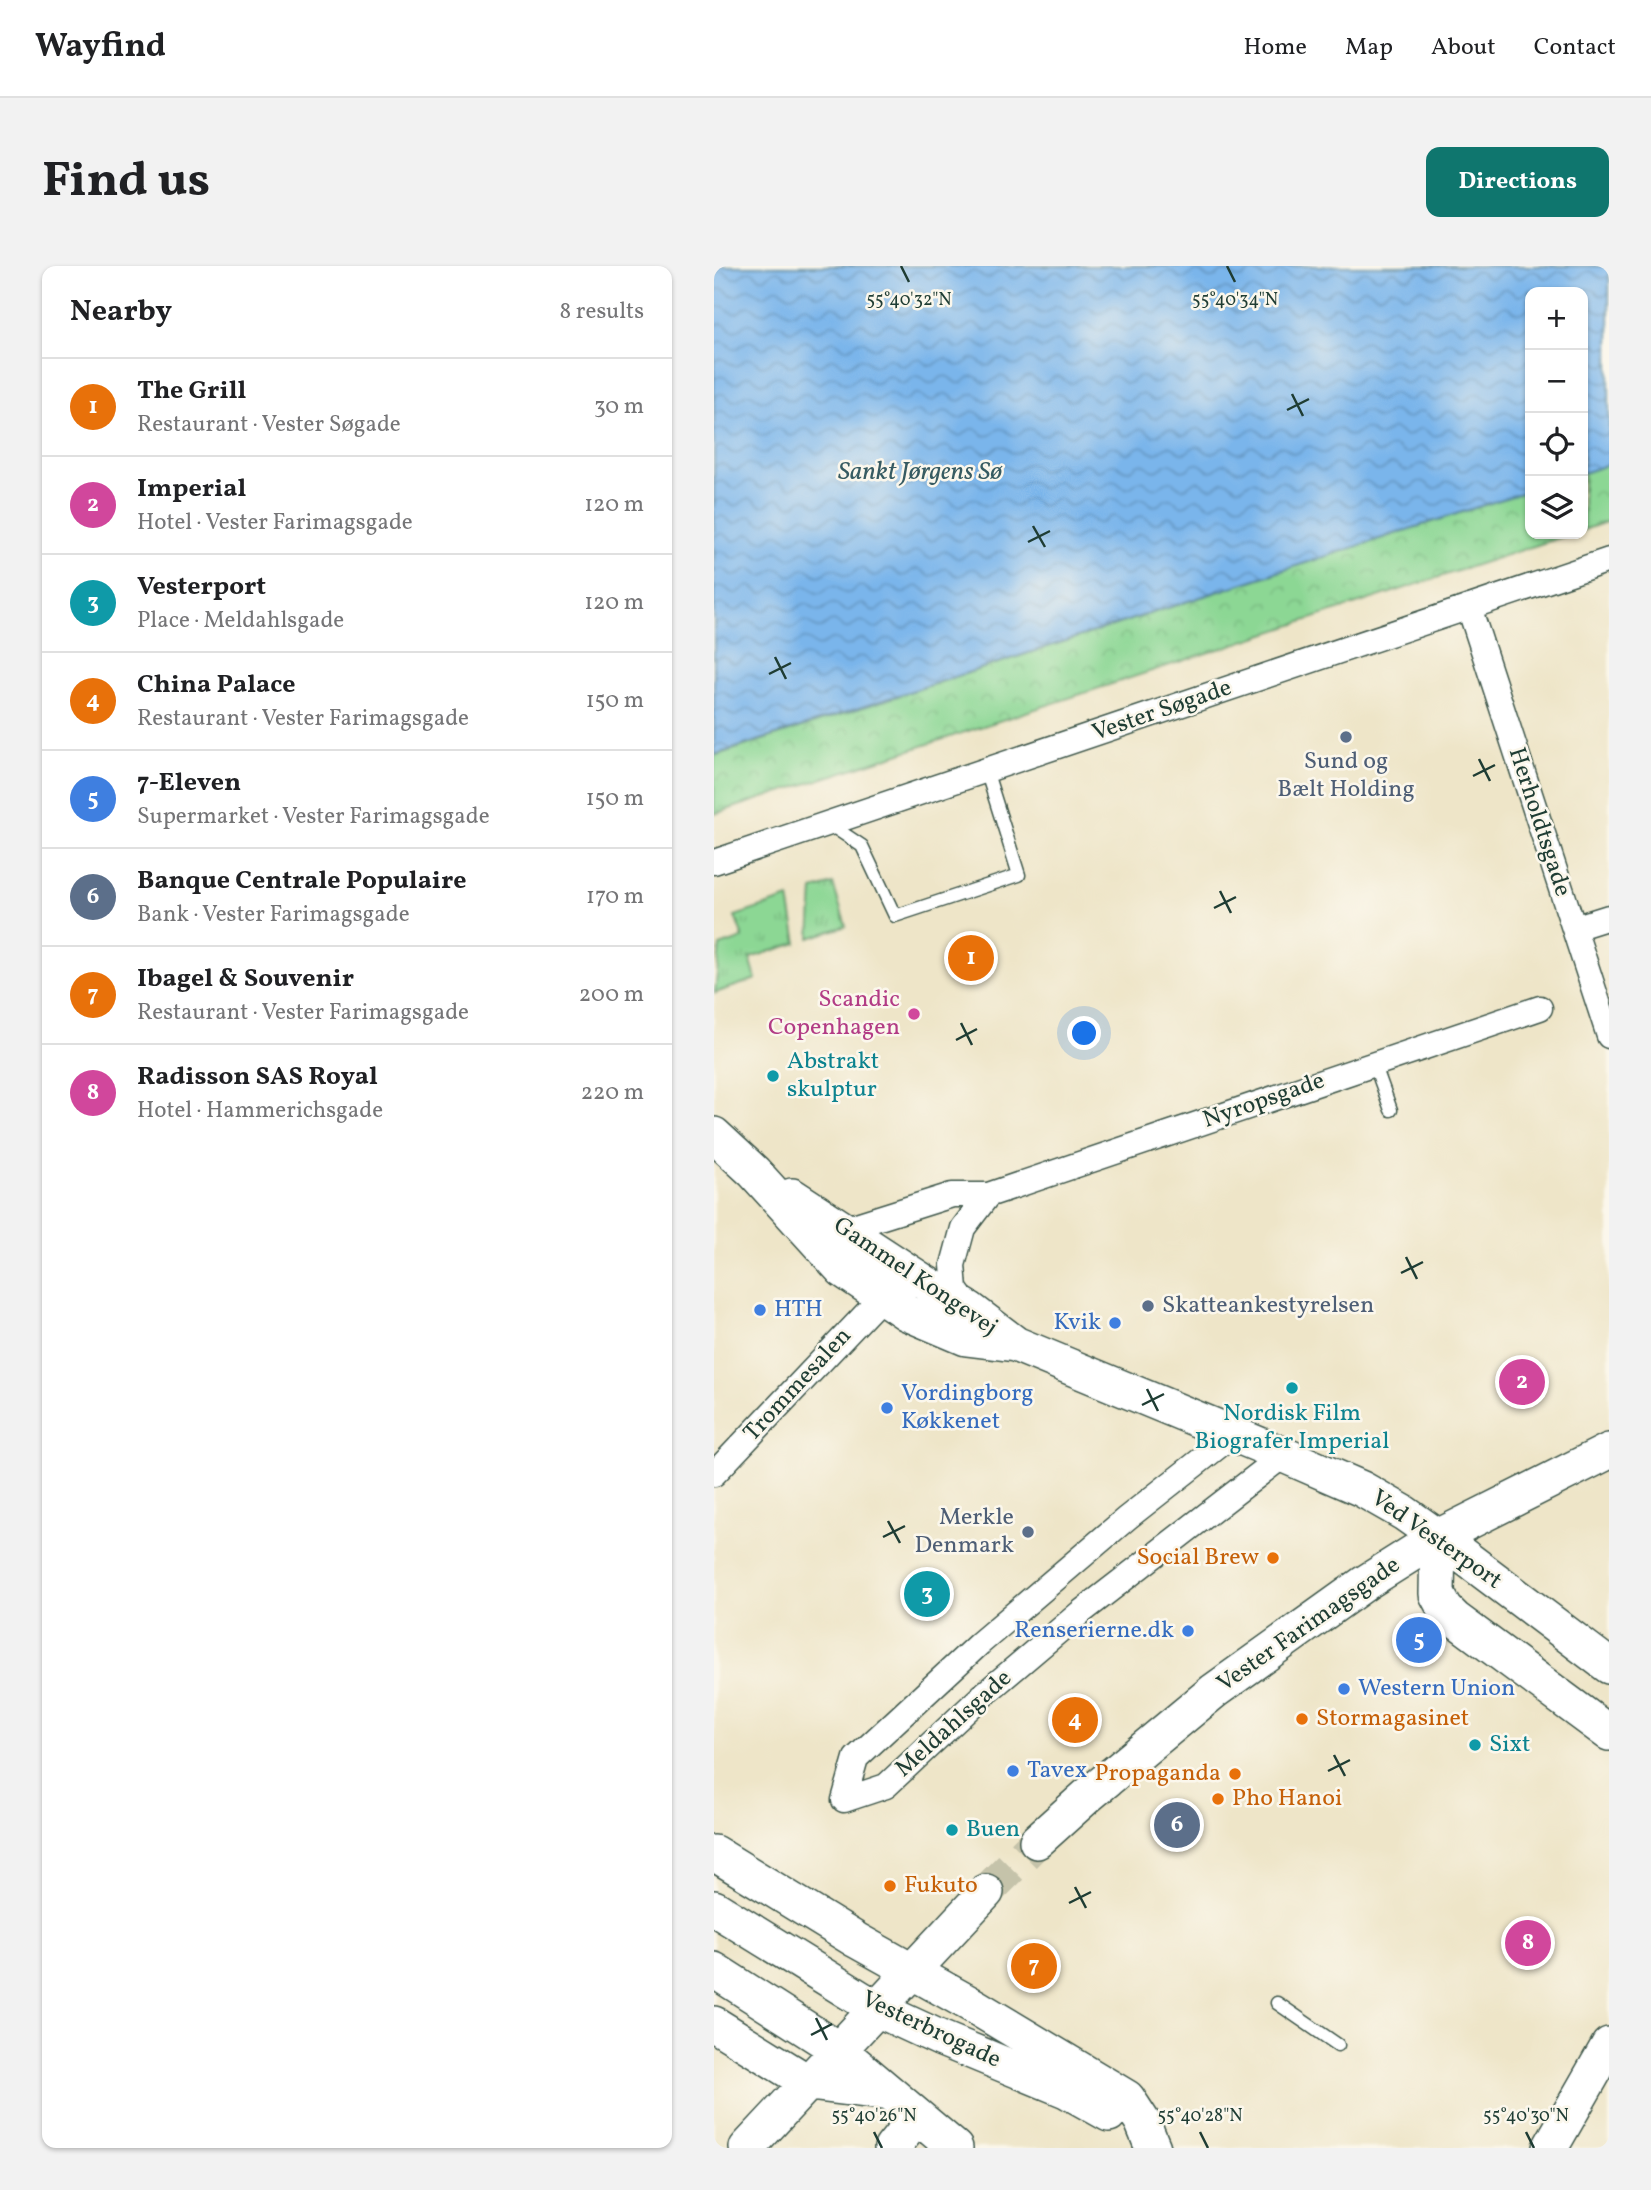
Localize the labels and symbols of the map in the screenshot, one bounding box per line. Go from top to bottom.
text: 55°40'32"N [866,288,952,313]
text: 55°40'34"N [1192,288,1278,313]
water label: Sankt Jørgens Sø [838,454,1003,490]
street label: Vester Søgade [1088,671,1236,751]
marker: Sund og Bælt Holding [1338,729,1354,745]
street label: Herholdtsgade [1499,743,1579,901]
place label: Sund og Bælt Holding [1277,745,1415,807]
pin: 1 [948,932,994,984]
place label: Scandic Copenhagen [768,983,900,1045]
marker: Scandic Copenhagen [906,1006,922,1022]
your location [1067,1016,1101,1050]
place label: Abstrakt skulptur [787,1045,879,1107]
street label: Nyropsgade [1199,1064,1329,1138]
marker: Abstrakt skulptur [765,1068,781,1084]
street label: Gammel Kongevej [826,1209,1004,1345]
place label: Skatteankestyrelsen [1162,1289,1374,1323]
place label: HTH [774,1293,823,1327]
marker: Skatteankestyrelsen [1140,1298,1156,1314]
marker: HTH [752,1302,768,1318]
place label: Kvik [1053,1306,1101,1340]
marker: Kvik [1107,1315,1123,1331]
street label: Trommesalen [736,1320,860,1450]
pin: 2 [1499,1356,1545,1408]
place label: Vordingborg Køkkenet [901,1377,1034,1439]
marker: Nordisk Film Biografer Imperial [1284,1380,1300,1396]
place label: Nordisk Film Biografer Imperial [1195,1397,1389,1459]
marker: Vordingborg Køkkenet [879,1400,895,1416]
street label: Ved Vesterport [1363,1482,1509,1598]
place label: Merkle Denmark [914,1501,1014,1563]
marker: Merkle Denmark [1020,1524,1036,1540]
place label: Social Brew [1136,1541,1259,1575]
street label: Vester Farimagsgade [1211,1549,1407,1701]
marker: Social Brew [1265,1550,1281,1566]
pin: 3 [904,1568,950,1620]
place label: Renserierne.dk [1014,1614,1174,1648]
pin: 5 [1396,1614,1442,1666]
marker: Renserierne.dk [1180,1623,1196,1639]
street label: Meldahlsgade [888,1662,1020,1786]
place label: Western Union [1358,1672,1515,1706]
marker: Western Union [1336,1681,1352,1697]
pin: 4 [1052,1694,1098,1746]
place label: Stormagasinet [1316,1702,1469,1736]
marker: Stormagasinet [1294,1711,1310,1727]
place label: Sixt [1489,1728,1530,1762]
marker: Sixt [1467,1737,1483,1753]
place label: Tavex [1027,1754,1087,1788]
place label: Propaganda [1094,1757,1221,1791]
marker: Tavex [1005,1763,1021,1779]
marker: Propaganda [1227,1766,1243,1782]
place label: Pho Hanoi [1232,1782,1342,1816]
marker: Pho Hanoi [1210,1791,1226,1807]
pin: 6 [1154,1799,1200,1851]
place label: Buen [966,1813,1020,1847]
marker: Buen [944,1822,960,1838]
place label: Fukuto [904,1869,978,1903]
marker: Fukuto [882,1878,898,1894]
pin: 8 [1505,1917,1551,1969]
pin: 7 [1011,1940,1057,1992]
street label: Vesterbrogade [856,1983,1006,2077]
text: 55°40'26"N [831,2104,917,2129]
text: 55°40'28"N [1157,2104,1243,2129]
text: 55°40'30"N [1483,2104,1569,2129]

